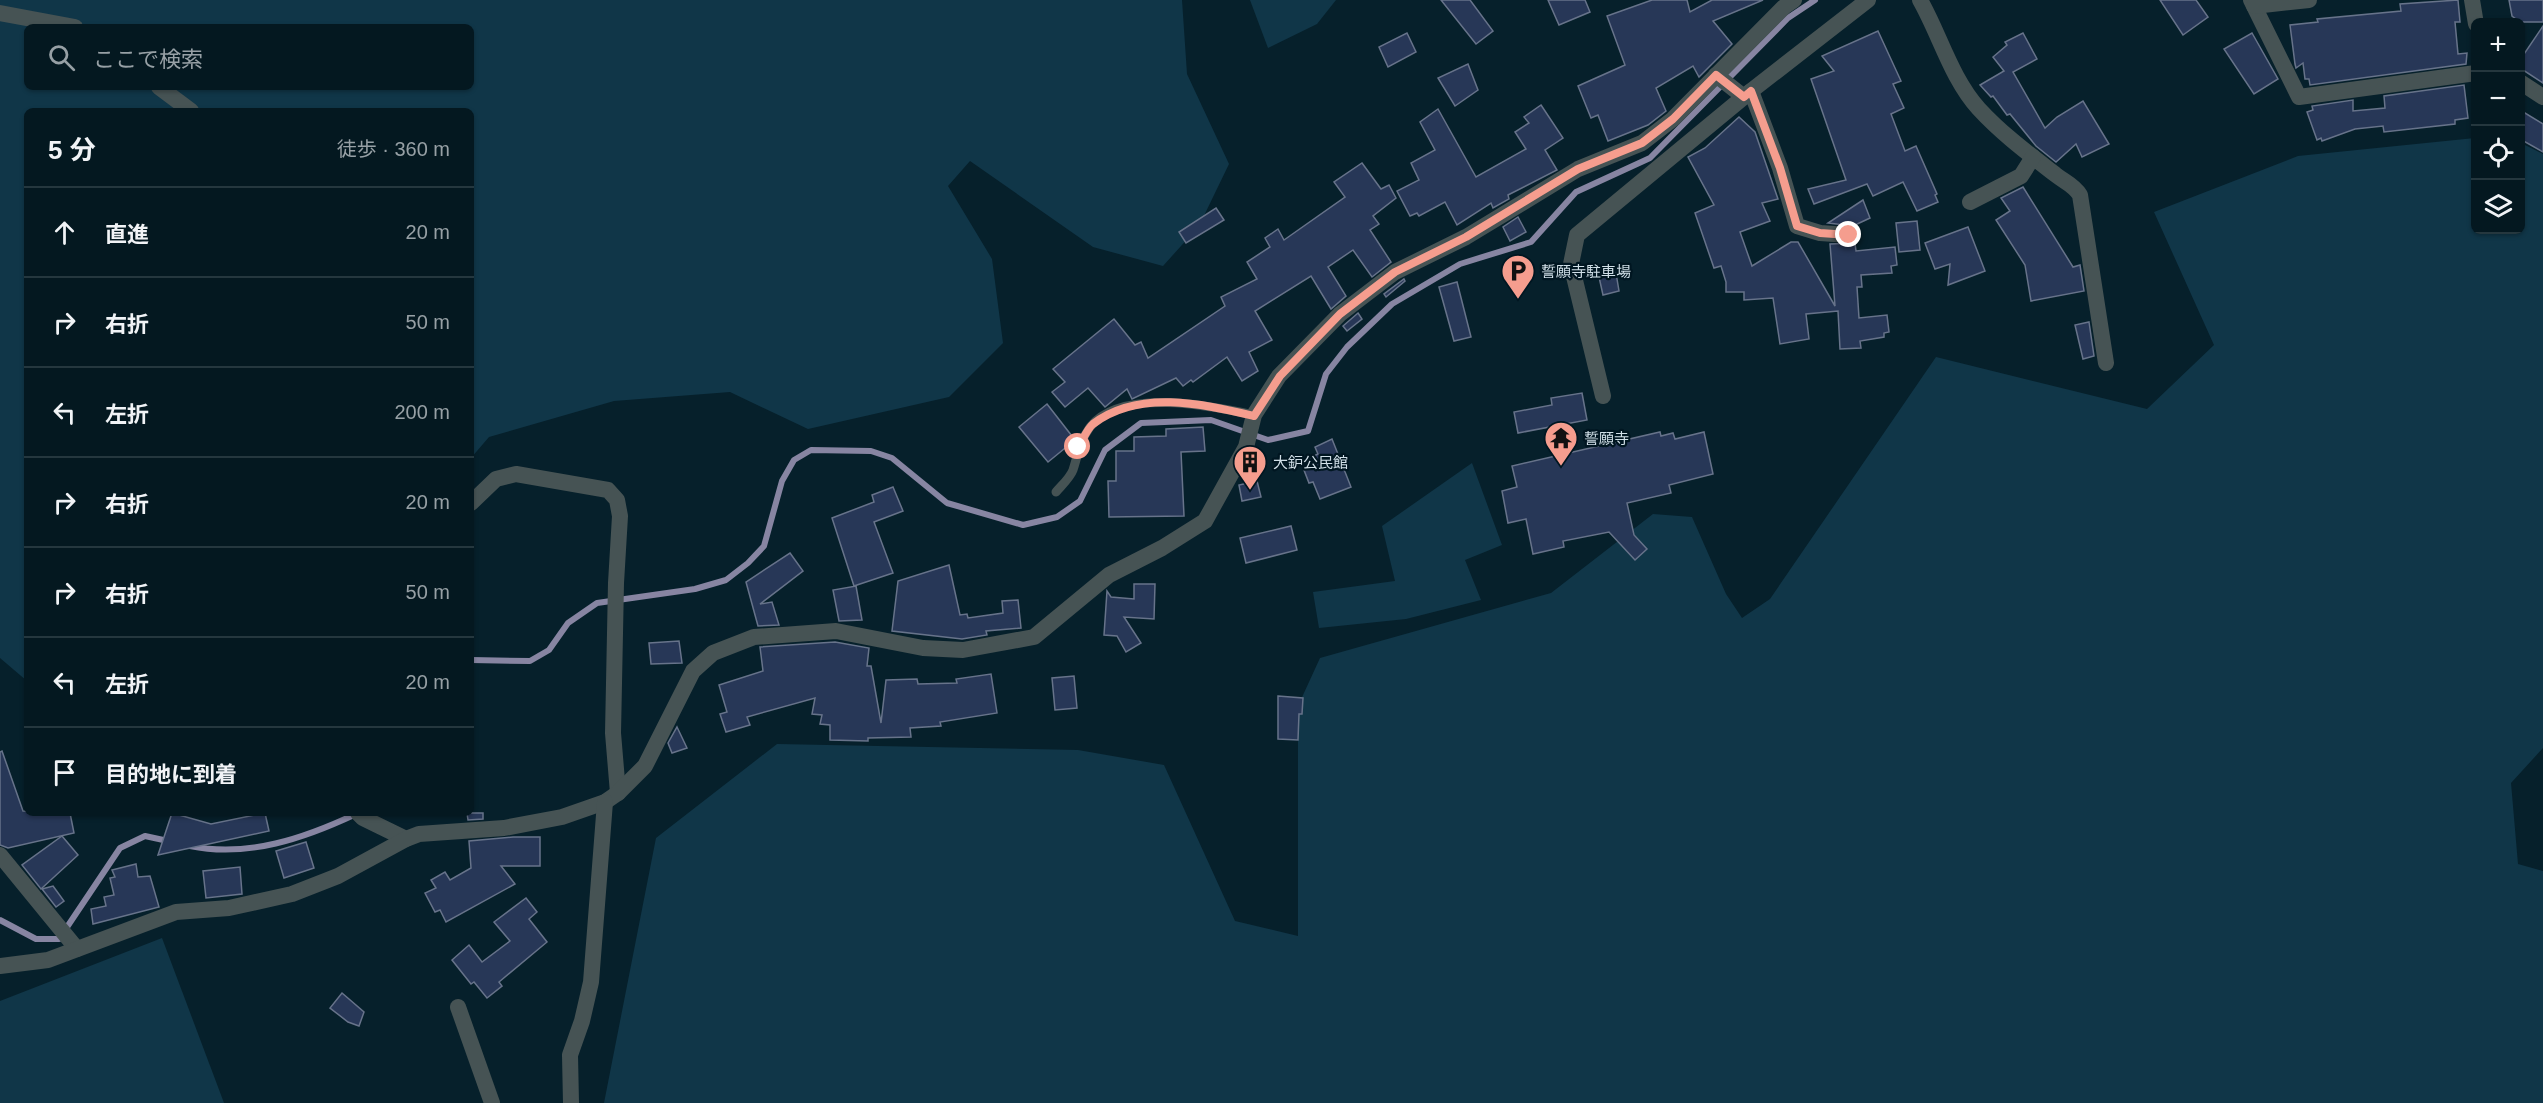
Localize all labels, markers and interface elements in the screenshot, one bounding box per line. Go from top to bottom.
map controls [2471,18,2525,234]
button: + [2471,18,2525,72]
search box [24,24,474,90]
icon: search [45,41,78,74]
text: ここで検索 [93,47,203,72]
button: − [2471,72,2525,126]
button: locate [2471,126,2525,180]
text: 5 分 [48,135,96,165]
text: 徒歩 · 360 m [337,138,450,160]
button: layers [2471,180,2525,234]
icon: ahead [48,216,81,249]
text: 20 m [406,221,450,243]
route end [1835,221,1861,247]
text: 直進 [105,222,149,247]
parking icon: 誓願寺駐車場 [1500,253,1536,300]
place label: 誓願寺駐車場 [1541,263,1631,280]
icon: right [48,306,81,339]
text: 50 m [406,311,450,333]
text: 右折 [105,312,149,337]
icon: left [48,396,81,429]
text: 200 m [394,401,450,423]
text: 左折 [105,402,149,427]
temple icon: 誓願寺 [1543,420,1579,467]
place label: 誓願寺 [1584,430,1629,447]
route start [1064,433,1090,459]
building icon: 大鈩公民館 [1232,444,1268,491]
place label: 大鈩公民館 [1273,454,1348,471]
icon: right [48,486,81,519]
text: 20 m [406,491,450,513]
text: 右折 [105,492,149,517]
icon: right [48,576,81,609]
text: 50 m [406,581,450,603]
text: 右折 [105,582,149,607]
icon: left [48,666,81,699]
text: 20 m [406,671,450,693]
text: 左折 [105,672,149,697]
icon: arrive [48,756,81,789]
text: 目的地に到着 [105,762,237,787]

